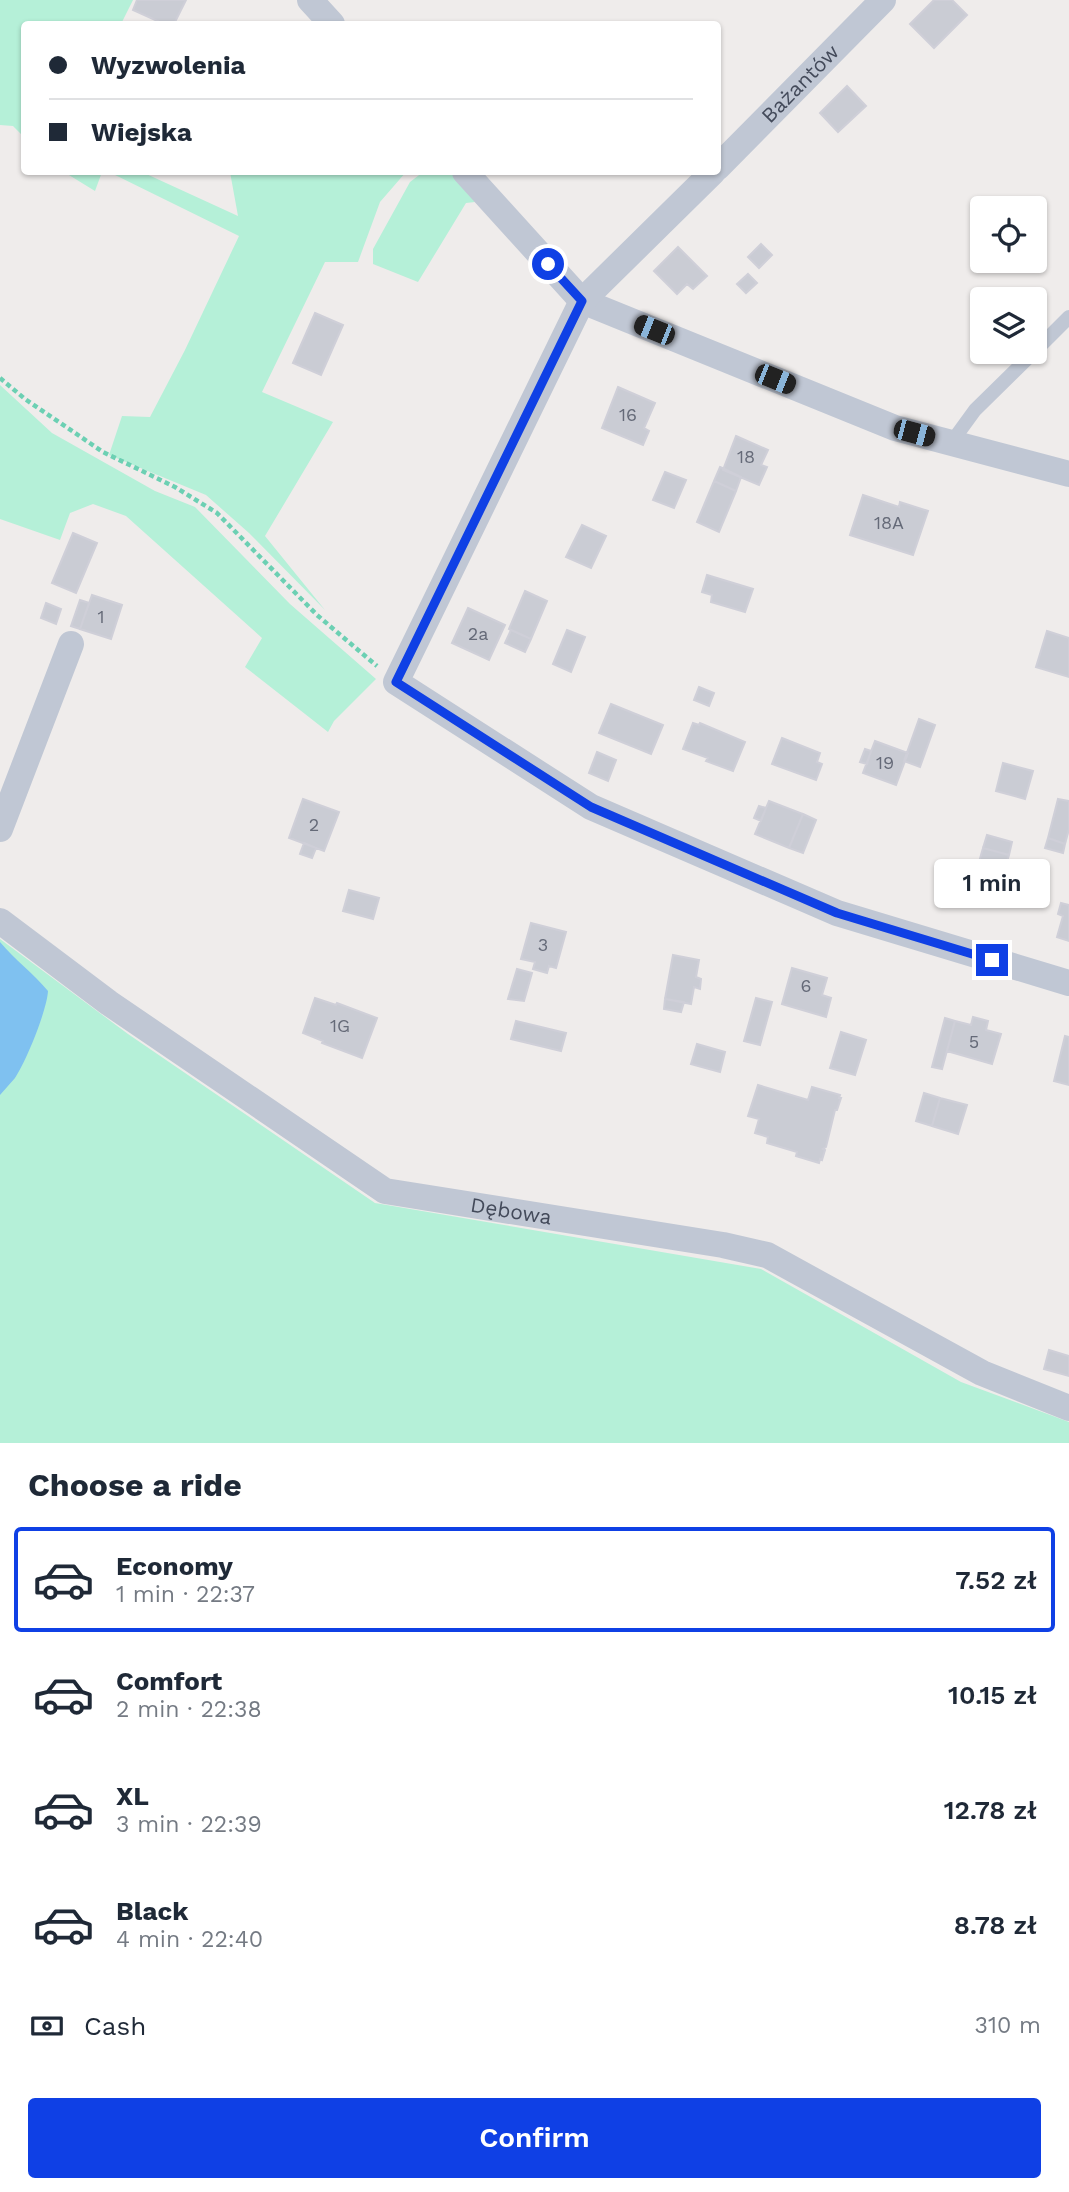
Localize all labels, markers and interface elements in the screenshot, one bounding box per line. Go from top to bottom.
street label: Bażantów [756,39,844,128]
text: Wyzwolenia [91,50,246,80]
text: Wiejska [91,117,192,147]
map controls [970,196,1047,364]
button: locate [970,196,1047,273]
route start [532,248,564,280]
button: layers [970,287,1047,364]
car [631,312,678,348]
car [752,361,799,397]
house number: 16 [619,404,637,425]
car [891,417,938,449]
house number: 18 [737,446,755,467]
house number: 18A [874,512,904,533]
house number: 1 [97,606,105,627]
house number: 2a [468,623,488,644]
house number: 19 [876,752,894,773]
house number: 2 [309,814,319,835]
callout: 1 min [934,858,1050,908]
text: 1 min [962,870,1022,897]
house number: 3 [538,934,548,955]
route end [976,944,1008,976]
house number: 6 [801,975,811,996]
house number: 1G [330,1015,350,1036]
house number: 5 [969,1031,979,1052]
street label: Dębowa [469,1192,554,1229]
text: Choose a ride [28,1466,242,1504]
icon: car [32,1548,95,1611]
text: Economy [116,1551,233,1581]
text: 7.52 zł [955,1565,1037,1595]
text: 1 min · 22:37 [116,1581,255,1608]
icon: car [32,1663,95,1726]
text: Comfort [116,1666,222,1696]
text: 10.15 zł [948,1680,1037,1710]
text: 2 min · 22:38 [116,1696,262,1723]
icon: car [32,1778,95,1841]
text: XL [116,1781,149,1811]
text: 12.78 zł [944,1795,1037,1825]
text: 3 min · 22:39 [116,1811,262,1838]
icon: car [32,1893,95,1956]
text: Black [116,1896,188,1926]
text: 8.78 zł [954,1910,1037,1940]
text: 4 min · 22:40 [116,1926,263,1953]
icon: cash [28,2007,66,2045]
text: Cash [84,2011,146,2041]
text: 310 m [975,2012,1041,2039]
button: Confirm [28,2098,1041,2178]

